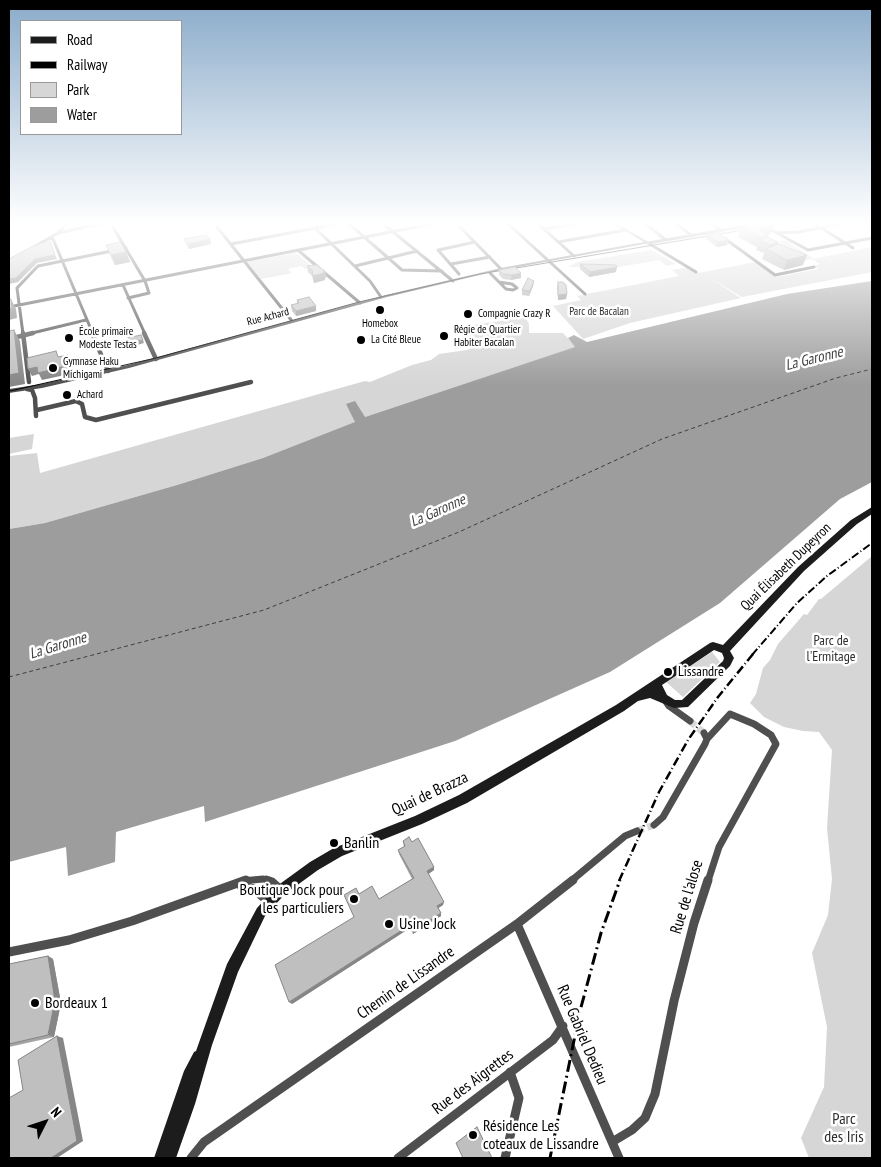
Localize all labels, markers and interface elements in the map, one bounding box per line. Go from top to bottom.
legend [20,20,182,135]
text: Road [67,30,93,49]
text: Railway [67,55,107,74]
text: Park [67,80,89,99]
text: Water [67,105,97,124]
marker: Homebox [374,304,386,316]
street label: Rue Achard [246,305,290,329]
park label: Parc de Bacalan [569,305,629,319]
place label: Compagnie Crazy R [478,307,551,321]
marker: Compagnie Crazy R [462,308,474,320]
place label: Homebox [362,317,398,331]
place label: Régie de Quartier Habiter Bacalan [454,323,520,349]
place label: École primaire Modeste Testas [79,325,137,351]
marker: Régie de Quartier Habiter Bacalan [438,330,450,342]
marker: École primaire Modeste Testas [63,332,75,344]
place label: La Cité Bleue [371,333,421,347]
marker: La Cité Bleue [355,334,367,346]
water label: La Garonne [783,343,845,375]
place label: Gymnase Haku Michigami [63,355,119,381]
marker: Gymnase Haku Michigami [47,362,59,374]
place label: Achard [77,388,103,402]
marker: Achard [61,389,73,401]
water label: La Garonne [408,491,468,531]
street label: Quai Élisabeth Dupeyron [737,520,835,614]
water label: La Garonne [27,629,89,663]
park label: Parc de l'Ermitage [806,633,856,666]
place label: Lissandre [678,664,724,680]
marker: Lissandre [662,666,674,678]
street label: Quai de Brazza [389,768,471,820]
place label: Banlin [344,833,379,853]
marker: Banlin [328,837,340,849]
street label: Rue de l'alose [667,858,707,936]
place label: Boutique Jock pour les particuliers [240,880,344,918]
marker: Boutique Jock pour les particuliers [348,893,360,905]
place label: Usine Jock [399,914,456,934]
marker: Usine Jock [383,918,395,930]
street label: Chemin de Lissandre [354,942,458,1024]
street label: Rue Gabriel Dedieu [552,982,612,1088]
place label: Bordeaux 1 [45,993,108,1013]
marker: Bordeaux 1 [29,997,41,1009]
street label: Rue des Aigrettes [429,1045,517,1119]
north arrow [20,1097,70,1147]
text: N [47,1103,66,1121]
park label: Parc des Iris [824,1109,864,1147]
place label: Résidence Les coteaux de Lissandre [483,1116,599,1154]
marker: Résidence Les coteaux de Lissandre [467,1129,479,1141]

